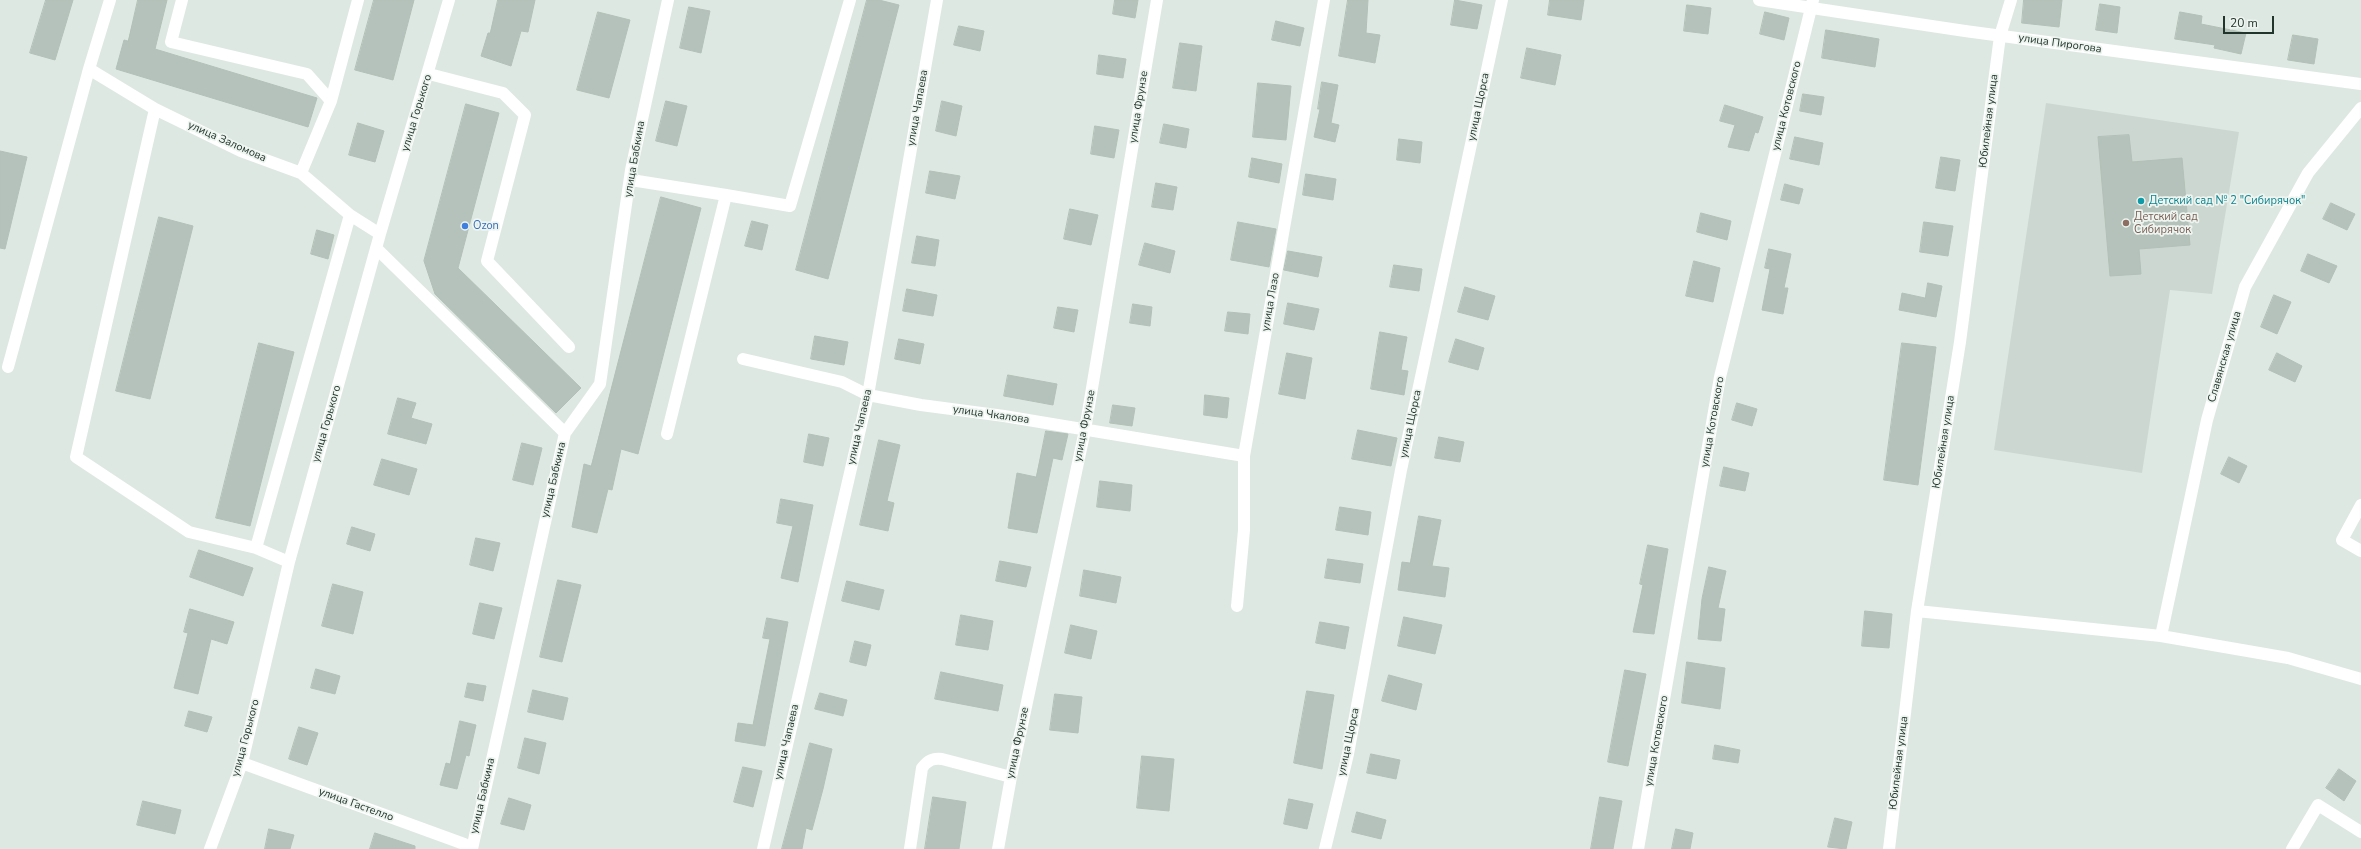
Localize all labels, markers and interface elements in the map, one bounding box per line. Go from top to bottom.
scale bar [2225,8,2276,34]
text: 20 m [2230,15,2258,31]
street label: улица Пирогова [2018,32,2102,56]
street label: улица Котовского [1769,60,1805,152]
street label: улица Чапаева [905,69,931,147]
street label: улица Фрунзе [1127,70,1151,144]
street label: улица Щорса [1465,72,1493,142]
street label: улица Горького [399,73,435,153]
street label: Юбилейная улица [1977,73,2001,169]
street label: улица Заломова [186,119,268,165]
street label: улица Бабкина [622,120,648,198]
place label: Детский сад № 2 "Сибирячок" [2149,194,2305,208]
marker: Детский сад № 2 "Сибирячок" [2136,196,2146,206]
place label: Детский сад Сибирячок [2134,210,2198,236]
marker: Детский сад Сибирячок [2121,218,2131,228]
place label: Ozon [473,219,499,233]
marker: Ozon [460,221,470,231]
street label: улица Лазо [1259,272,1283,332]
street label: Славянская улица [2206,310,2244,404]
street label: улица Котовского [1699,376,1727,468]
street label: улица Горького [310,384,344,464]
street label: улица Чапаева [845,388,875,466]
street label: улица Фрунзе [1072,389,1098,463]
street label: улица Щорса [1397,389,1425,459]
street label: Юбилейная улица [1930,394,1958,490]
street label: улица Чкалова [952,403,1030,427]
street label: улица Бабкина [539,441,569,519]
street label: улица Котовского [1643,695,1671,787]
street label: улица Горького [229,698,263,778]
street label: улица Чапаева [772,703,802,781]
street label: улица Фрунзе [1004,706,1032,780]
street label: улица Щорса [1335,707,1363,777]
street label: Юбилейная улица [1887,715,1911,811]
street label: улица Бабкина [468,757,498,835]
street label: улица Гастелло [317,785,395,825]

